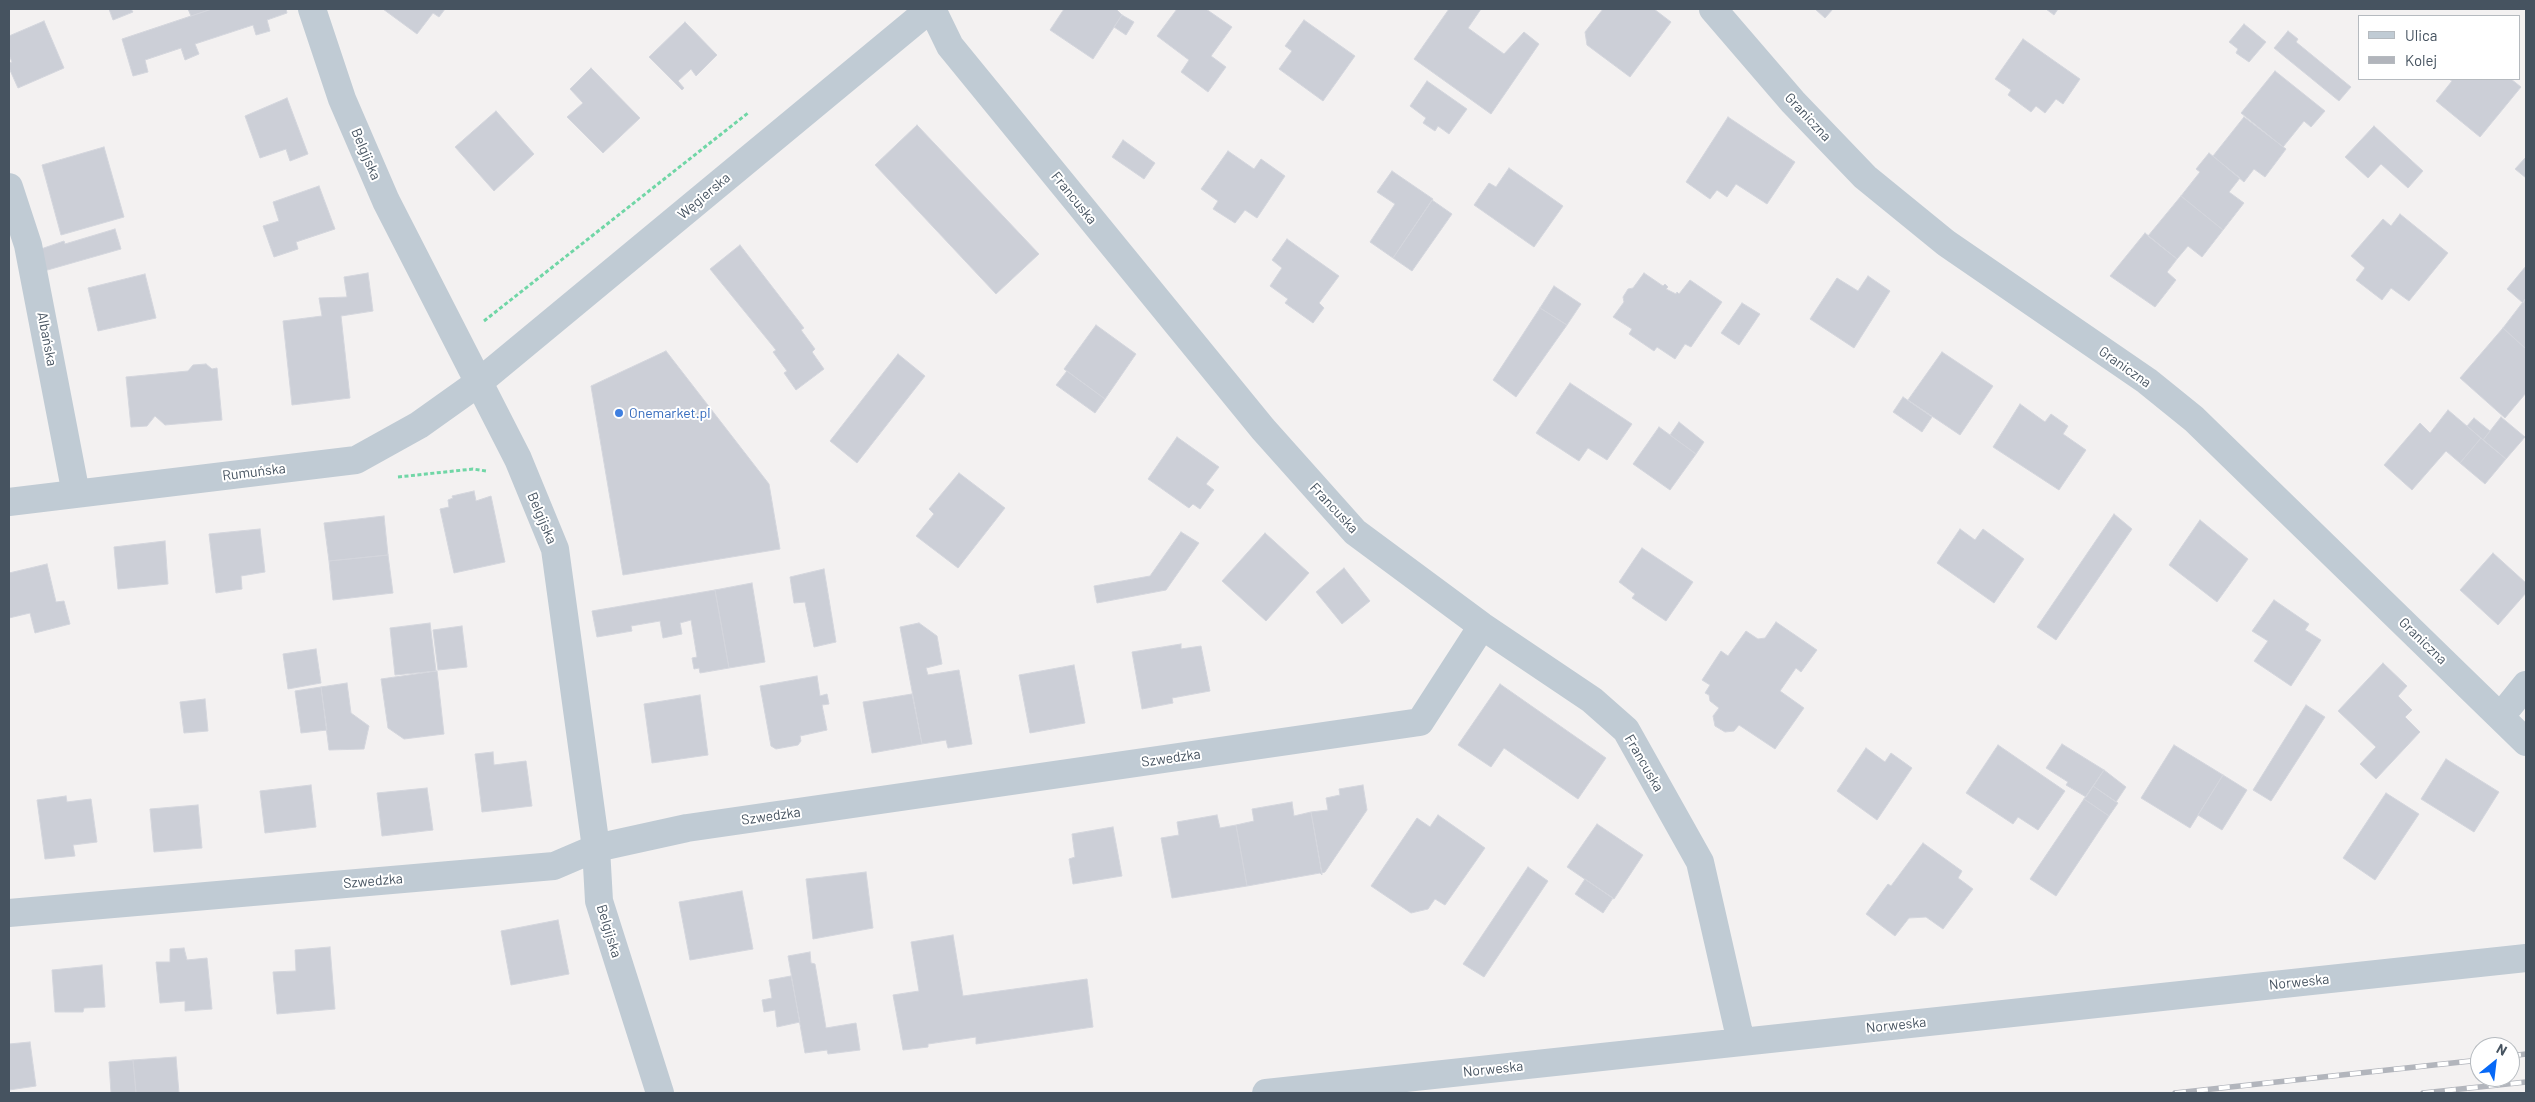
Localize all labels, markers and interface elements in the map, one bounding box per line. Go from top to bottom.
legend [2358,15,2520,80]
text: Ulica [2405,26,2437,44]
text: Kolej [2405,51,2437,69]
street label: Graniczna [1781,89,1835,145]
street label: Belgijska [348,126,384,182]
street label: Francuska [1048,168,1100,228]
street label: Węgierska [674,169,734,223]
street label: Albańska [34,310,60,368]
street label: Graniczna [2096,343,2154,391]
place label: Onemarket.pl [629,405,710,421]
marker: Onemarket.pl [613,407,625,419]
street label: Rumuńska [221,460,287,484]
street label: Francuska [1306,479,1362,537]
street label: Belgijska [524,490,560,546]
street label: Graniczna [2396,614,2450,668]
street label: Francuska [1621,732,1667,794]
street label: Szwedzka [1140,746,1202,770]
street label: Szwedzka [740,804,802,828]
street label: Szwedzka [343,870,403,892]
street label: Belgijska [593,902,625,960]
street label: Norweska [2268,970,2330,994]
street label: Norweska [1865,1013,1927,1037]
north arrow [2470,1037,2520,1087]
text: N [2494,1040,2510,1059]
street label: Norweska [1462,1057,1524,1081]

